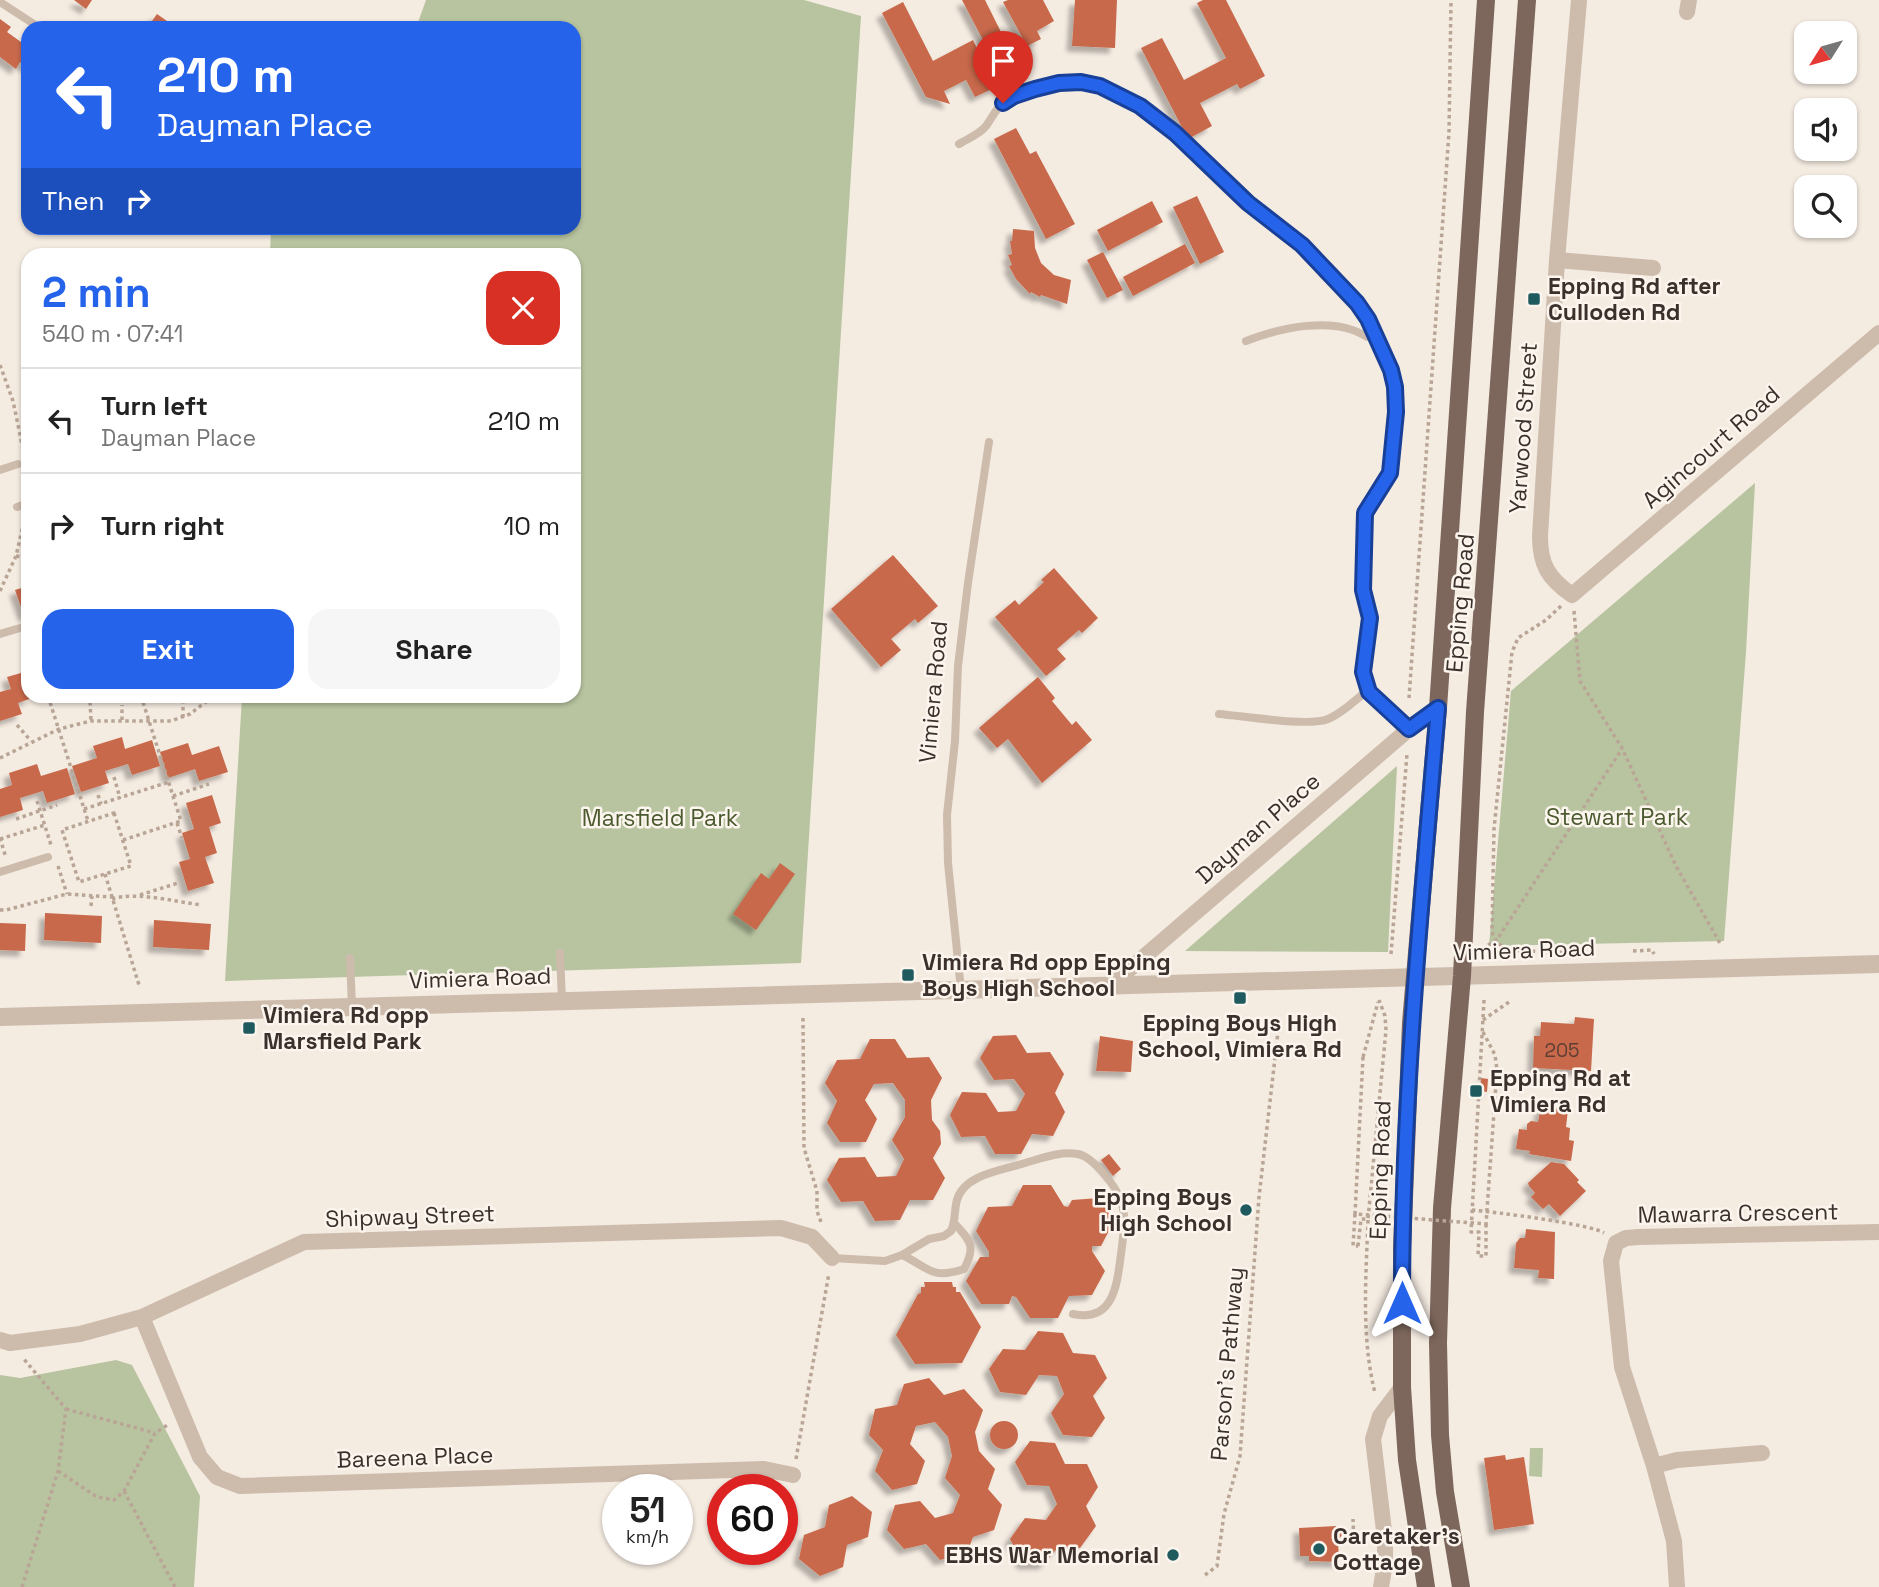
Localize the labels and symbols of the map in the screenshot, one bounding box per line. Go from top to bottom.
north arrow [1794,21,1857,84]
pin [973,31,1033,103]
place label: Epping Rd after Culloden Rd [1548,271,1721,327]
marker: Epping Rd after Culloden Rd [1526,291,1542,307]
street label: Yarwood Street [1502,341,1544,515]
street label: Agincourt Road [1636,379,1786,515]
street label: Epping Road [1439,532,1481,674]
street label: Vimiera Road [912,620,954,764]
street label: Dayman Place [1190,766,1326,890]
park label: Stewart Park [1546,802,1688,832]
park label: Marsfield Park [582,803,738,833]
street label: Vimiera Road [1452,933,1596,967]
place label: Vimiera Rd opp Epping Boys High School [922,947,1171,1003]
street label: Vimiera Road [408,961,552,995]
marker: Vimiera Rd opp Epping Boys High School [900,967,916,983]
marker: Epping Boys High School, Vimiera Rd [1232,990,1248,1006]
place label: Vimiera Rd opp Marsfield Park [263,1000,429,1056]
place label: Epping Boys High School, Vimiera Rd [1138,1008,1342,1064]
marker: Vimiera Rd opp Marsfield Park [241,1020,257,1036]
house number: 205 [1544,1038,1580,1063]
place label: Epping Rd at Vimiera Rd [1490,1063,1631,1119]
marker: Epping Rd at Vimiera Rd [1468,1083,1484,1099]
street label: Epping Road [1363,1100,1397,1240]
place label: Epping Boys High School [1094,1182,1232,1238]
street label: Mawarra Crescent [1637,1196,1839,1230]
street label: Shipway Street [325,1198,495,1234]
marker: Epping Boys High School [1238,1202,1254,1218]
street label: Parson's Pathway [1204,1266,1250,1462]
position arrow [1365,1266,1439,1340]
street label: Bareena Place [336,1439,494,1475]
speed limit sign: 60 [707,1474,798,1565]
place label: Caretaker's Cottage [1333,1521,1460,1577]
place label: EBHS War Memorial [946,1540,1159,1570]
marker: Caretaker's Cottage [1311,1541,1327,1557]
marker: EBHS War Memorial [1165,1547,1181,1563]

